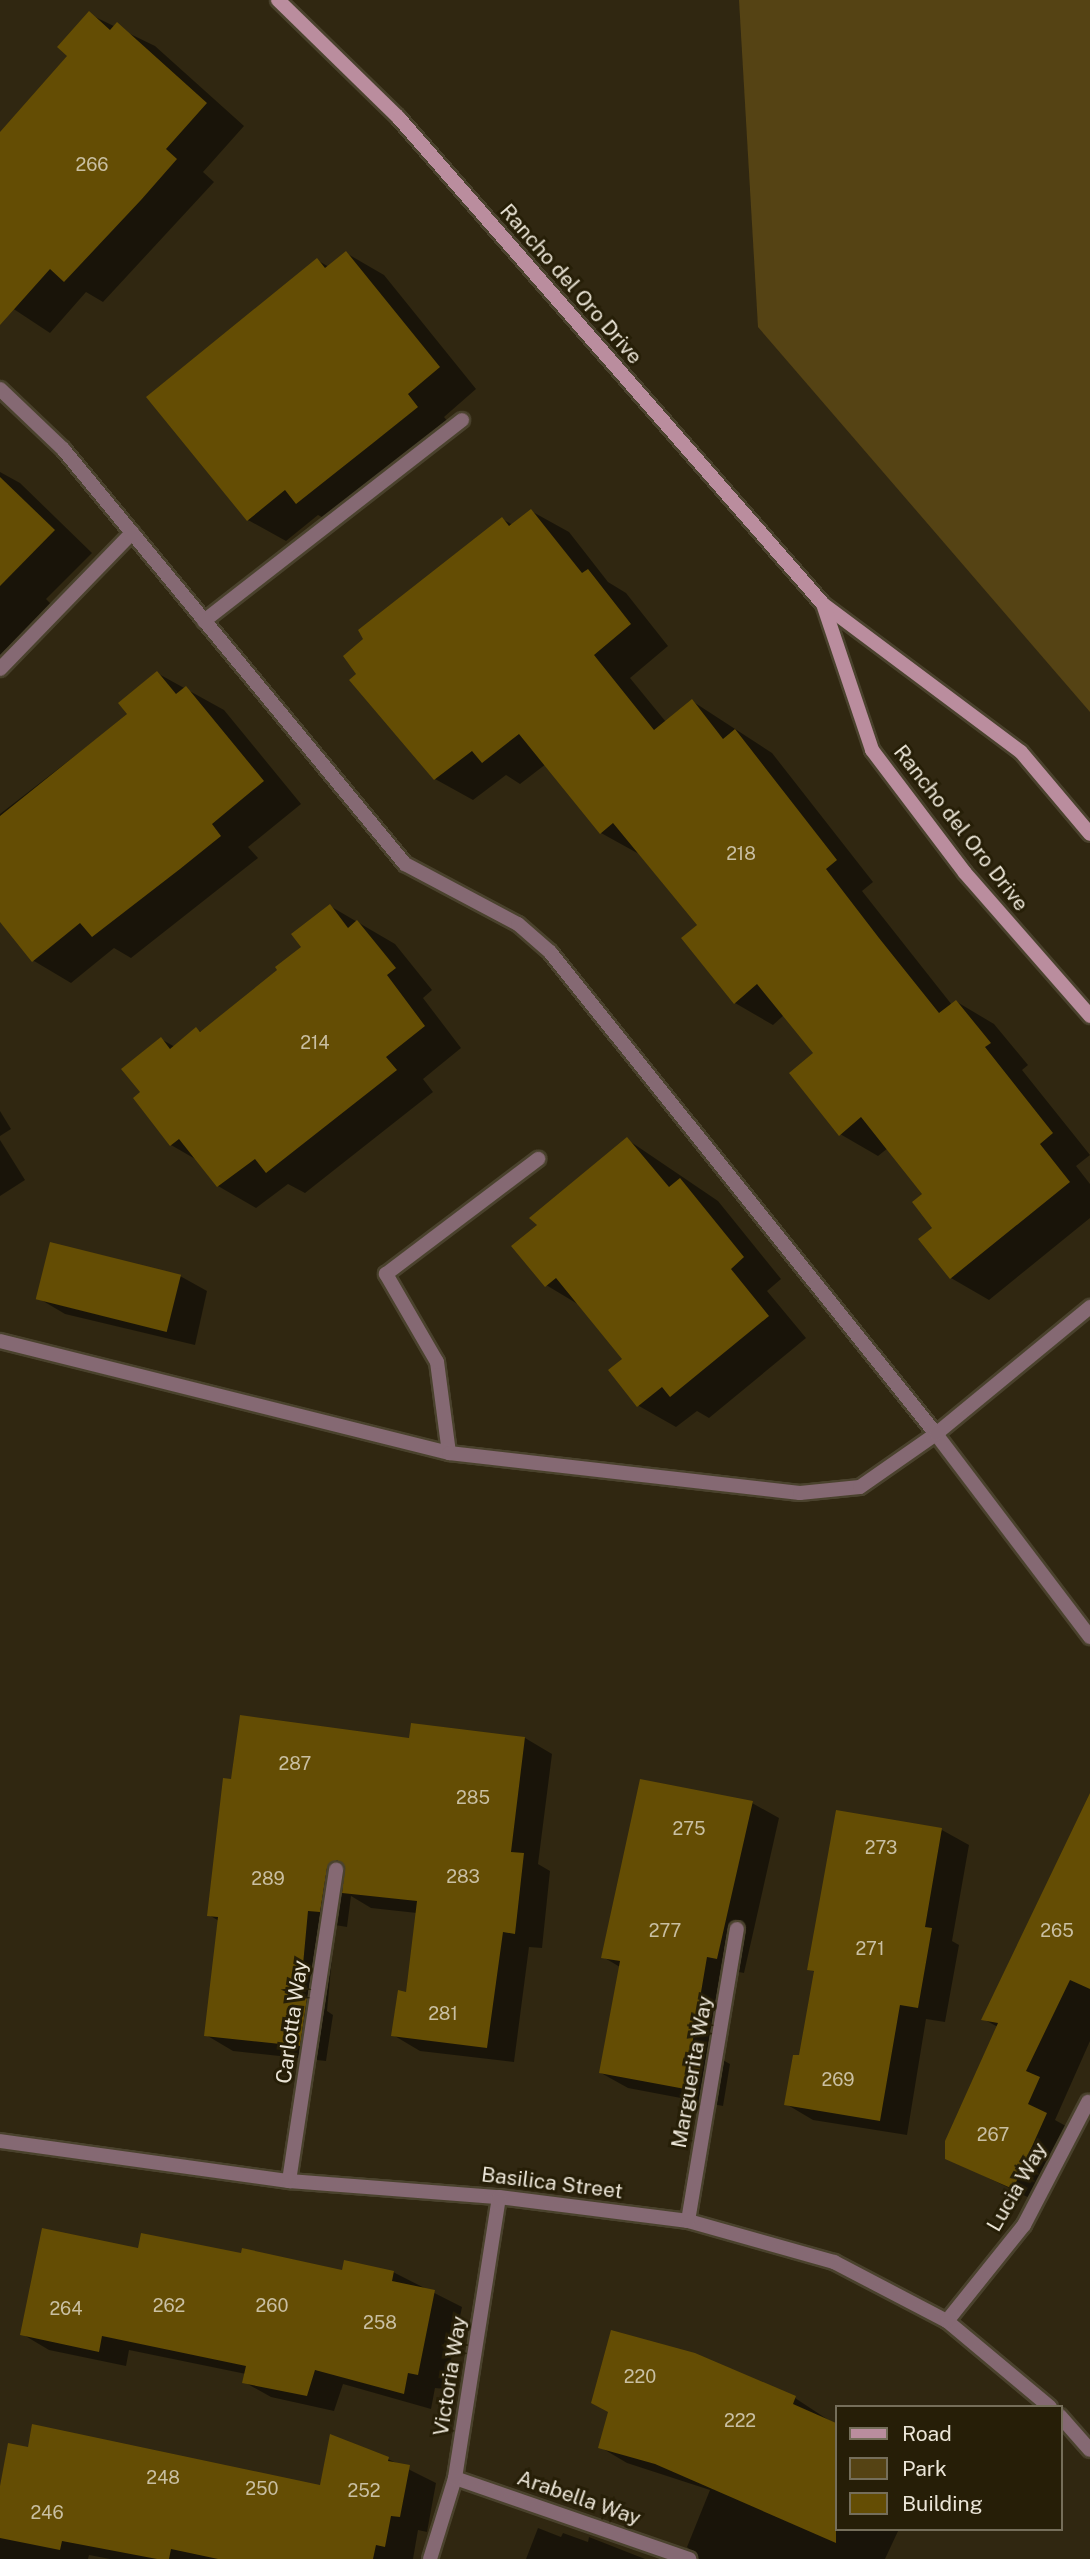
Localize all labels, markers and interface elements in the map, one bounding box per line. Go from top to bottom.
house number: 266 [75,154,109,176]
street label: Rancho del Oro Drive [494,199,648,369]
street label: Rancho del Oro Drive [888,740,1034,916]
house number: 218 [726,843,756,865]
house number: 214 [300,1032,330,1054]
house number: 287 [279,1753,311,1775]
house number: 285 [456,1787,490,1809]
house number: 275 [672,1818,706,1840]
house number: 273 [865,1837,897,1859]
house number: 283 [446,1866,480,1888]
house number: 289 [251,1868,285,1890]
house number: 277 [649,1920,681,1942]
house number: 265 [1040,1920,1074,1942]
house number: 271 [855,1938,885,1960]
street label: Carlotta Way [271,1958,313,2086]
street label: Marguerita Way [666,1994,718,2150]
house number: 281 [428,2003,458,2025]
house number: 269 [821,2069,855,2091]
house number: 267 [977,2124,1009,2146]
street label: Lucia Way [981,2138,1053,2236]
street label: Basilica Street [480,2162,624,2204]
house number: 262 [153,2295,185,2317]
house number: 260 [256,2295,288,2317]
house number: 264 [49,2298,83,2320]
house number: 258 [363,2312,397,2334]
street label: Victoria Way [428,2314,472,2438]
house number: 220 [624,2366,656,2388]
legend [834,2405,1062,2531]
house number: 222 [724,2410,756,2432]
text: Road [902,2421,952,2446]
text: Park [902,2456,947,2481]
street label: Arabella Way [514,2465,644,2531]
house number: 248 [146,2467,180,2489]
house number: 250 [245,2478,279,2500]
house number: 252 [348,2480,380,2502]
text: Building [902,2491,983,2516]
house number: 246 [30,2502,64,2524]

